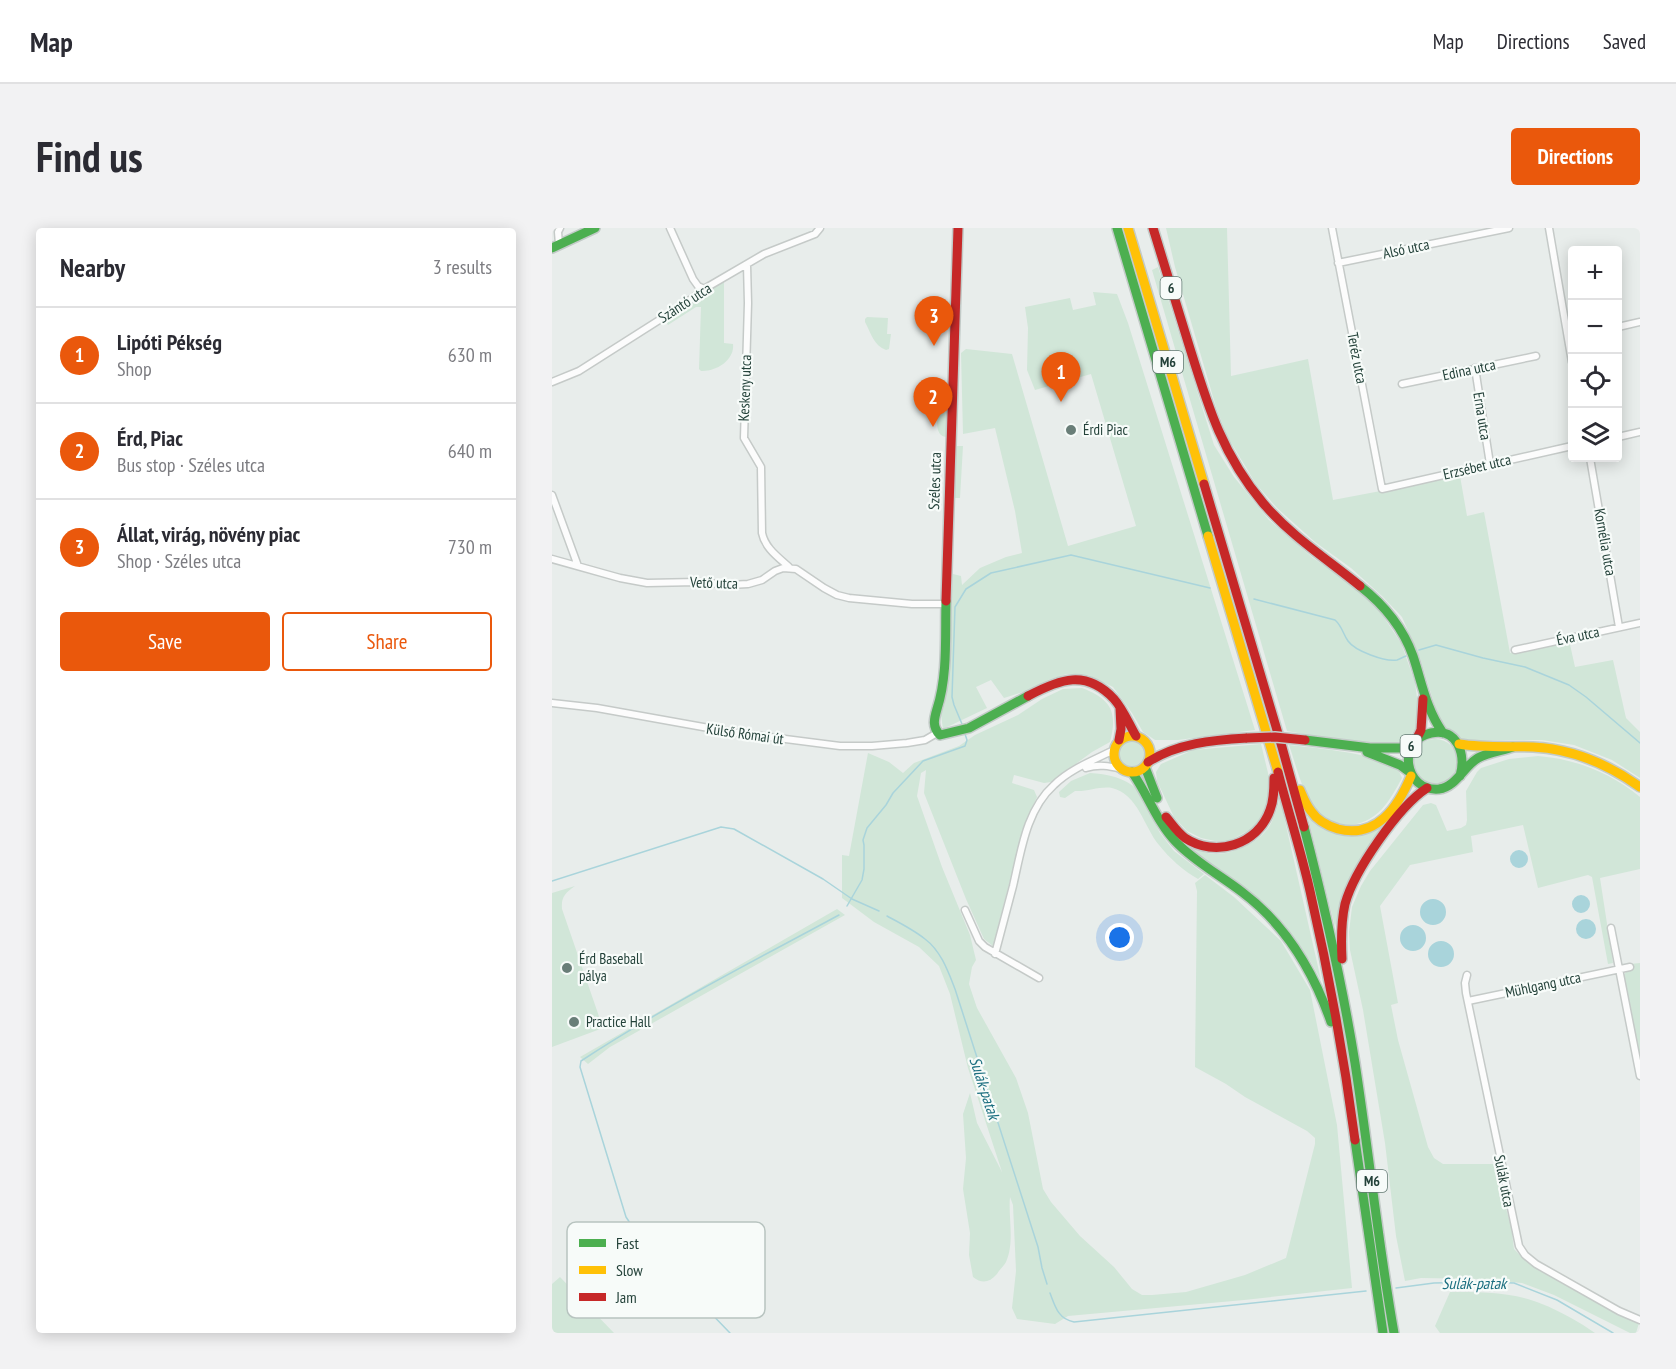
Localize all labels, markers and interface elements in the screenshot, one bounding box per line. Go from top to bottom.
text: Map [30,23,73,60]
text: Map [1433,28,1464,55]
text: Directions [1497,28,1570,55]
text: Saved [1603,28,1646,55]
button: Directions [1511,128,1640,185]
text: Find us [36,129,143,184]
street label: Alsó utca [1381,234,1431,263]
map controls [1568,246,1622,462]
button: + [1568,246,1622,300]
text: Nearby [60,251,125,284]
text: 3 results [433,254,492,280]
road number: 6 [1160,277,1182,299]
street label: Szántó utca [654,278,715,327]
pin: 3 [914,296,953,346]
button: − [1568,300,1622,354]
text: Lipóti Pékség [117,328,222,356]
street label: Teréz utca [1343,331,1372,385]
text: 1 [75,342,84,368]
text: 630 m [448,342,492,368]
road number: M6 [1153,351,1183,373]
pin: 1 [1042,352,1080,402]
street label: Keskeny utca [734,354,755,422]
button: locate [1568,354,1622,408]
street label: Edina utca [1441,355,1497,384]
text: Shop [117,356,152,382]
pin: 2 [914,378,952,427]
street label: Erna utca [1469,391,1496,441]
button: layers [1568,408,1622,462]
place label: Érdi Piac [1083,420,1128,439]
marker: Érdi Piac [1064,423,1078,437]
text: Érd, Piac [117,424,183,452]
text: 2 [75,438,84,464]
text: 640 m [448,438,492,464]
street label: Erzsébet utca [1441,449,1513,484]
text: Bus stop · Széles utca [117,452,265,478]
street label: Széles utca [924,452,945,510]
street label: Kornélia utca [1590,507,1621,577]
text: Állat, virág, növény piac [117,520,300,548]
text: 3 [75,534,84,560]
text: 730 m [448,534,492,560]
text: Shop · Széles utca [117,548,241,574]
street label: Vető utca [689,572,738,593]
button: Save [60,612,270,671]
button: Share [282,612,492,671]
street label: Éva utca [1555,622,1601,649]
street label: Külső Római út [705,719,785,748]
road number: 6 [1400,735,1422,757]
your location [1105,923,1134,952]
place label: Érd Baseball pálya [579,949,644,985]
marker: Érd Baseball pálya [560,961,574,975]
street label: Mühlgang utca [1503,967,1582,1002]
place label: Practice Hall [586,1012,651,1031]
marker: Practice Hall [567,1015,581,1029]
water label: Sulák-patak [966,1054,1005,1124]
street label: Sulák utca [1490,1153,1519,1209]
road number: M6 [1357,1170,1387,1192]
legend [567,1222,765,1318]
text: Fast [616,1233,639,1253]
text: Slow [616,1260,643,1280]
water label: Sulák-patak [1442,1273,1508,1293]
text: Jam [615,1287,637,1307]

